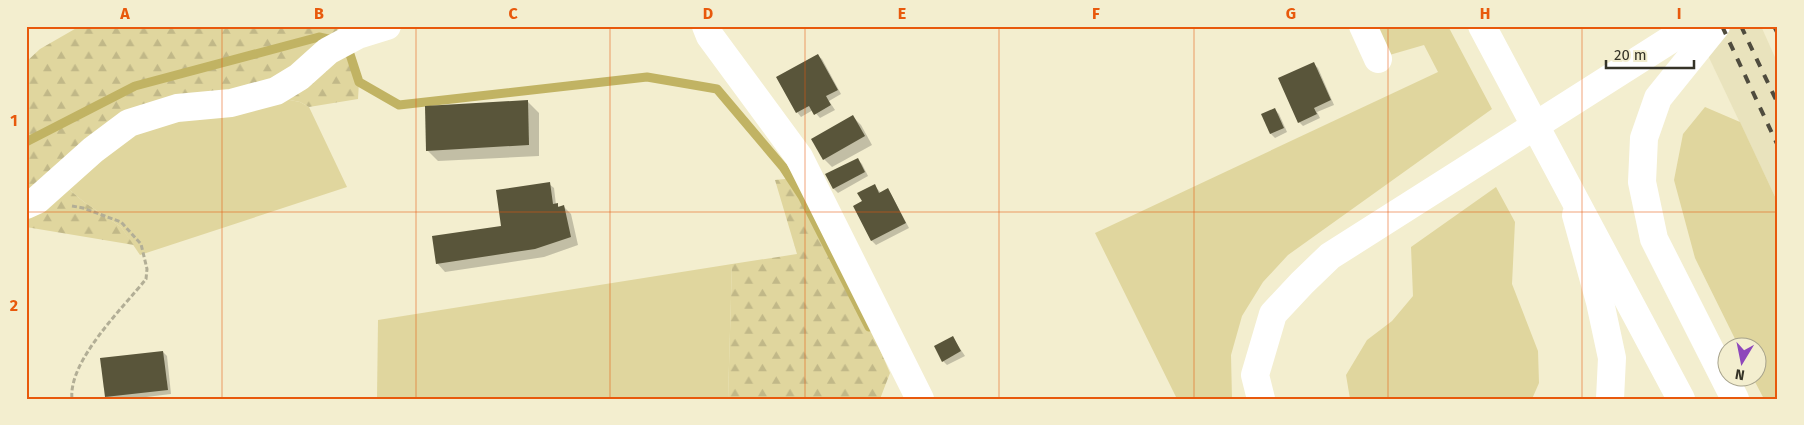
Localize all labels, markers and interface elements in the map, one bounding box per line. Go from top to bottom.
text: A [119,4,130,23]
text: B [314,4,324,23]
text: C [508,4,518,23]
text: D [703,4,713,23]
text: E [898,4,906,23]
text: F [1092,4,1100,23]
text: G [1286,4,1296,23]
text: H [1480,4,1490,23]
text: I [1677,4,1681,23]
scale bar [1606,38,1694,70]
text: 20 m [1614,46,1647,64]
text: 1 [10,111,18,130]
text: 2 [10,296,18,315]
north arrow [1716,338,1766,388]
text: N [1734,365,1746,383]

